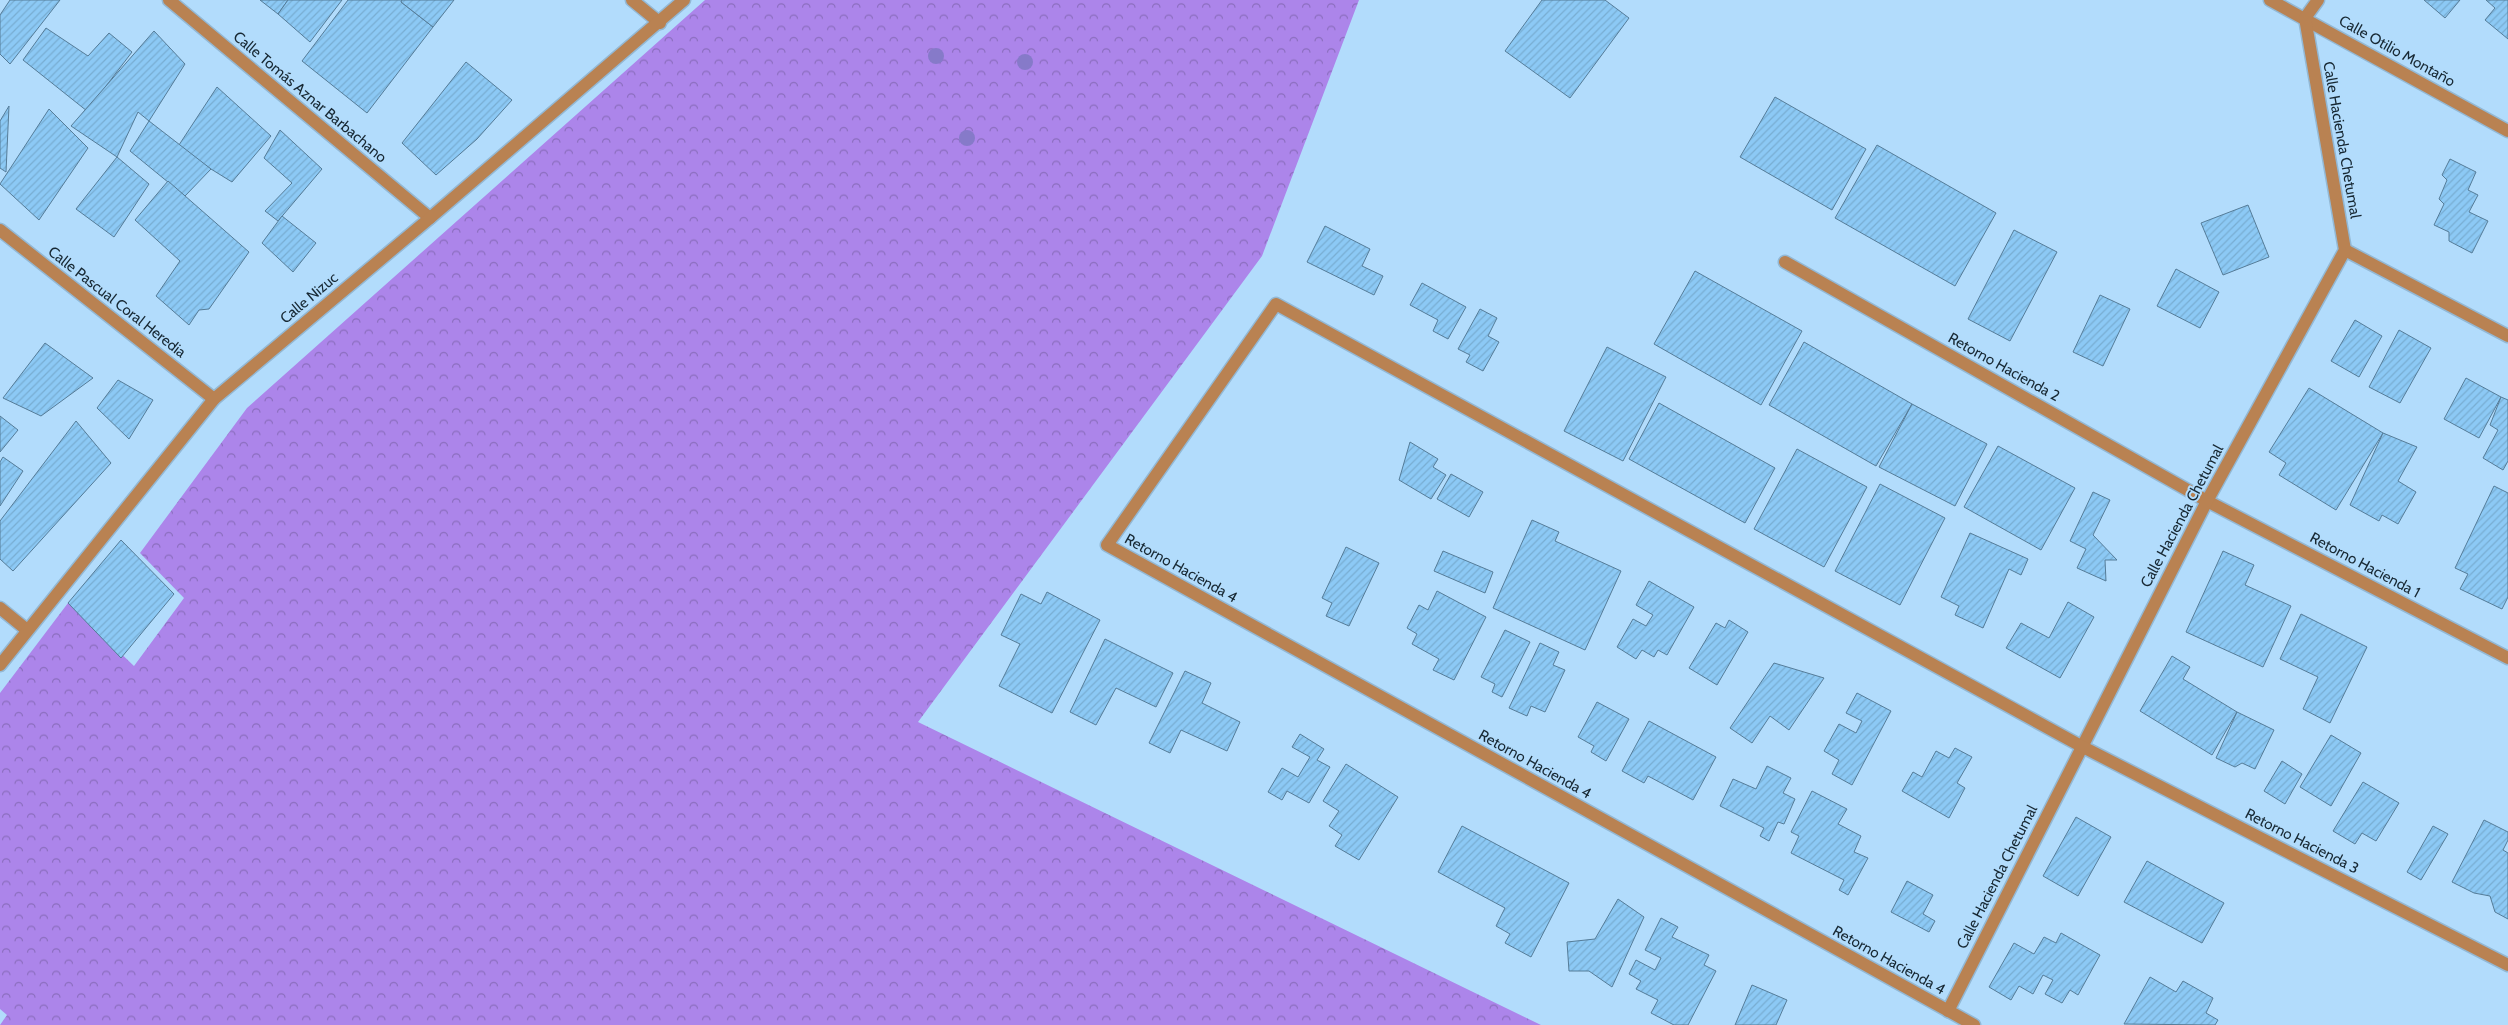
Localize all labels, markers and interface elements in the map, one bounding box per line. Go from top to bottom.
street label: Calle Otilio Montaño [2336,12,2458,90]
street label: Calle Tomás Aznar Barbachano [230,28,390,166]
street label: Calle Hacienda Chetumal [2319,60,2365,220]
street label: Calle Pascual Coral Heredia [44,243,190,362]
street label: Calle Nizuc [276,269,342,327]
street label: Retorno Hacienda 2 [1945,329,2063,405]
street label: Calle Hacienda Chetumal [2137,441,2227,590]
street label: Retorno Hacienda 1 [2307,528,2423,602]
street label: Retorno Hacienda 4 [1122,530,1241,607]
street label: Retorno Hacienda 4 [1476,726,1595,803]
street label: Calle Hacienda Chetumal [1953,802,2041,952]
street label: Retorno Hacienda 3 [2242,805,2362,877]
street label: Retorno Hacienda 4 [1830,922,1949,999]

